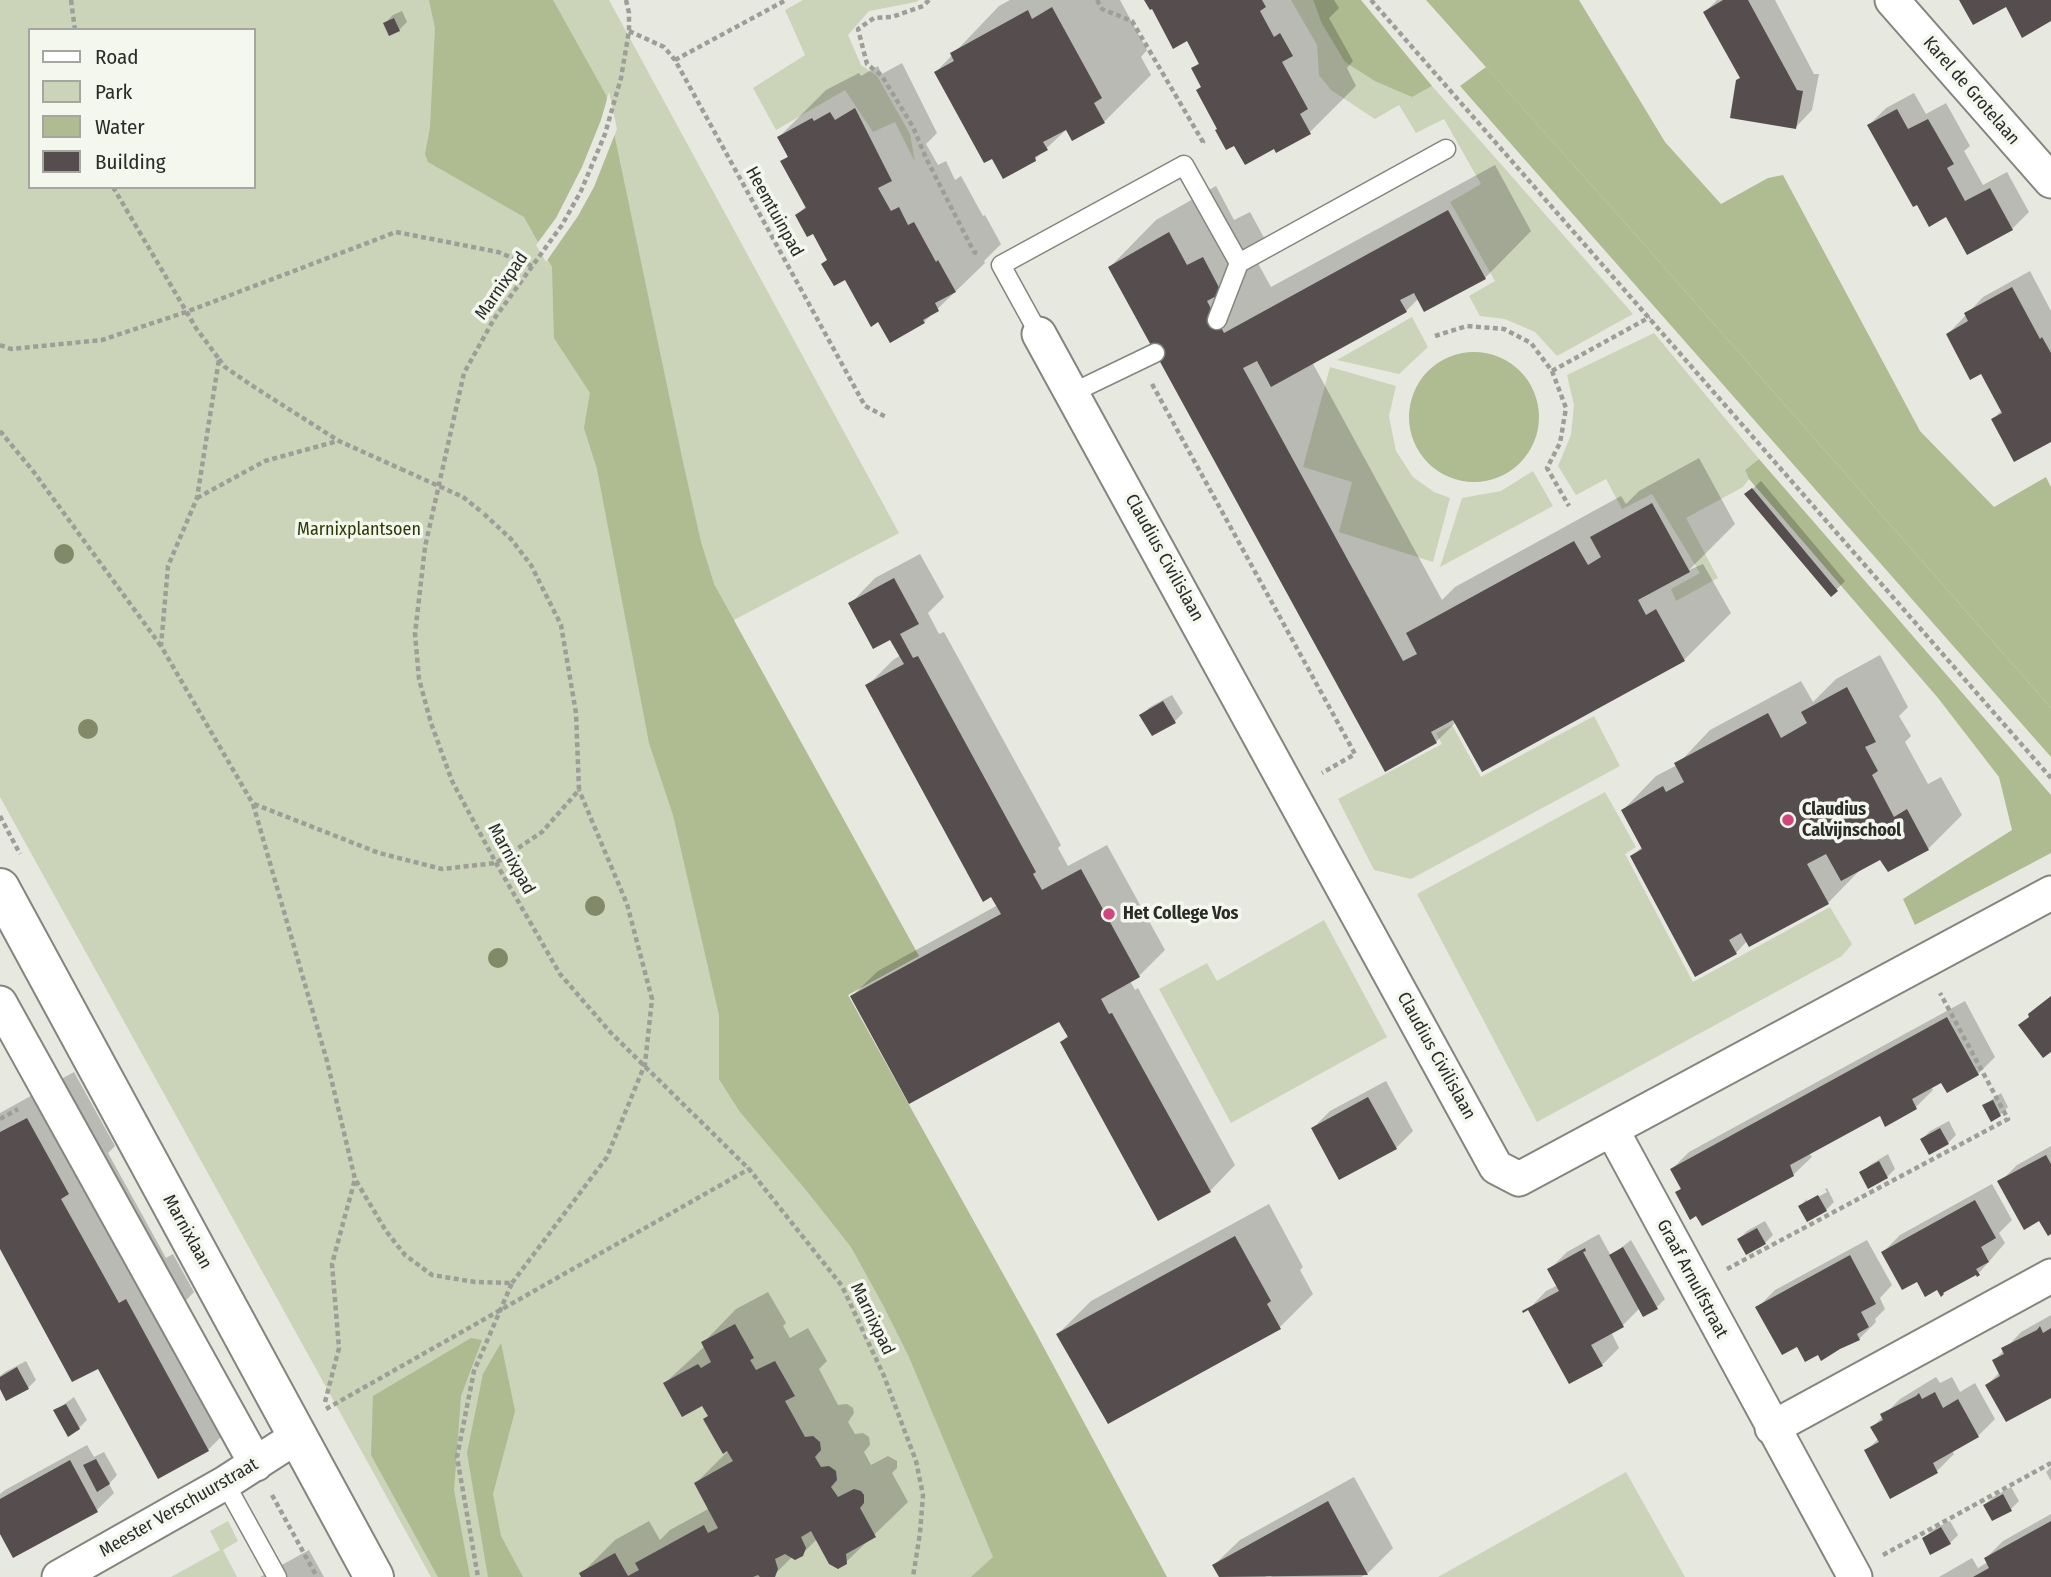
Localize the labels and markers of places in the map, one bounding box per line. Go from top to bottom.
place label: Claudius Calvijnschool [1802,799,1901,842]
marker: Claudius Calvijnschool [1780,812,1796,828]
place label: Het College Vos [1123,903,1239,925]
marker: Het College Vos [1101,906,1117,922]

